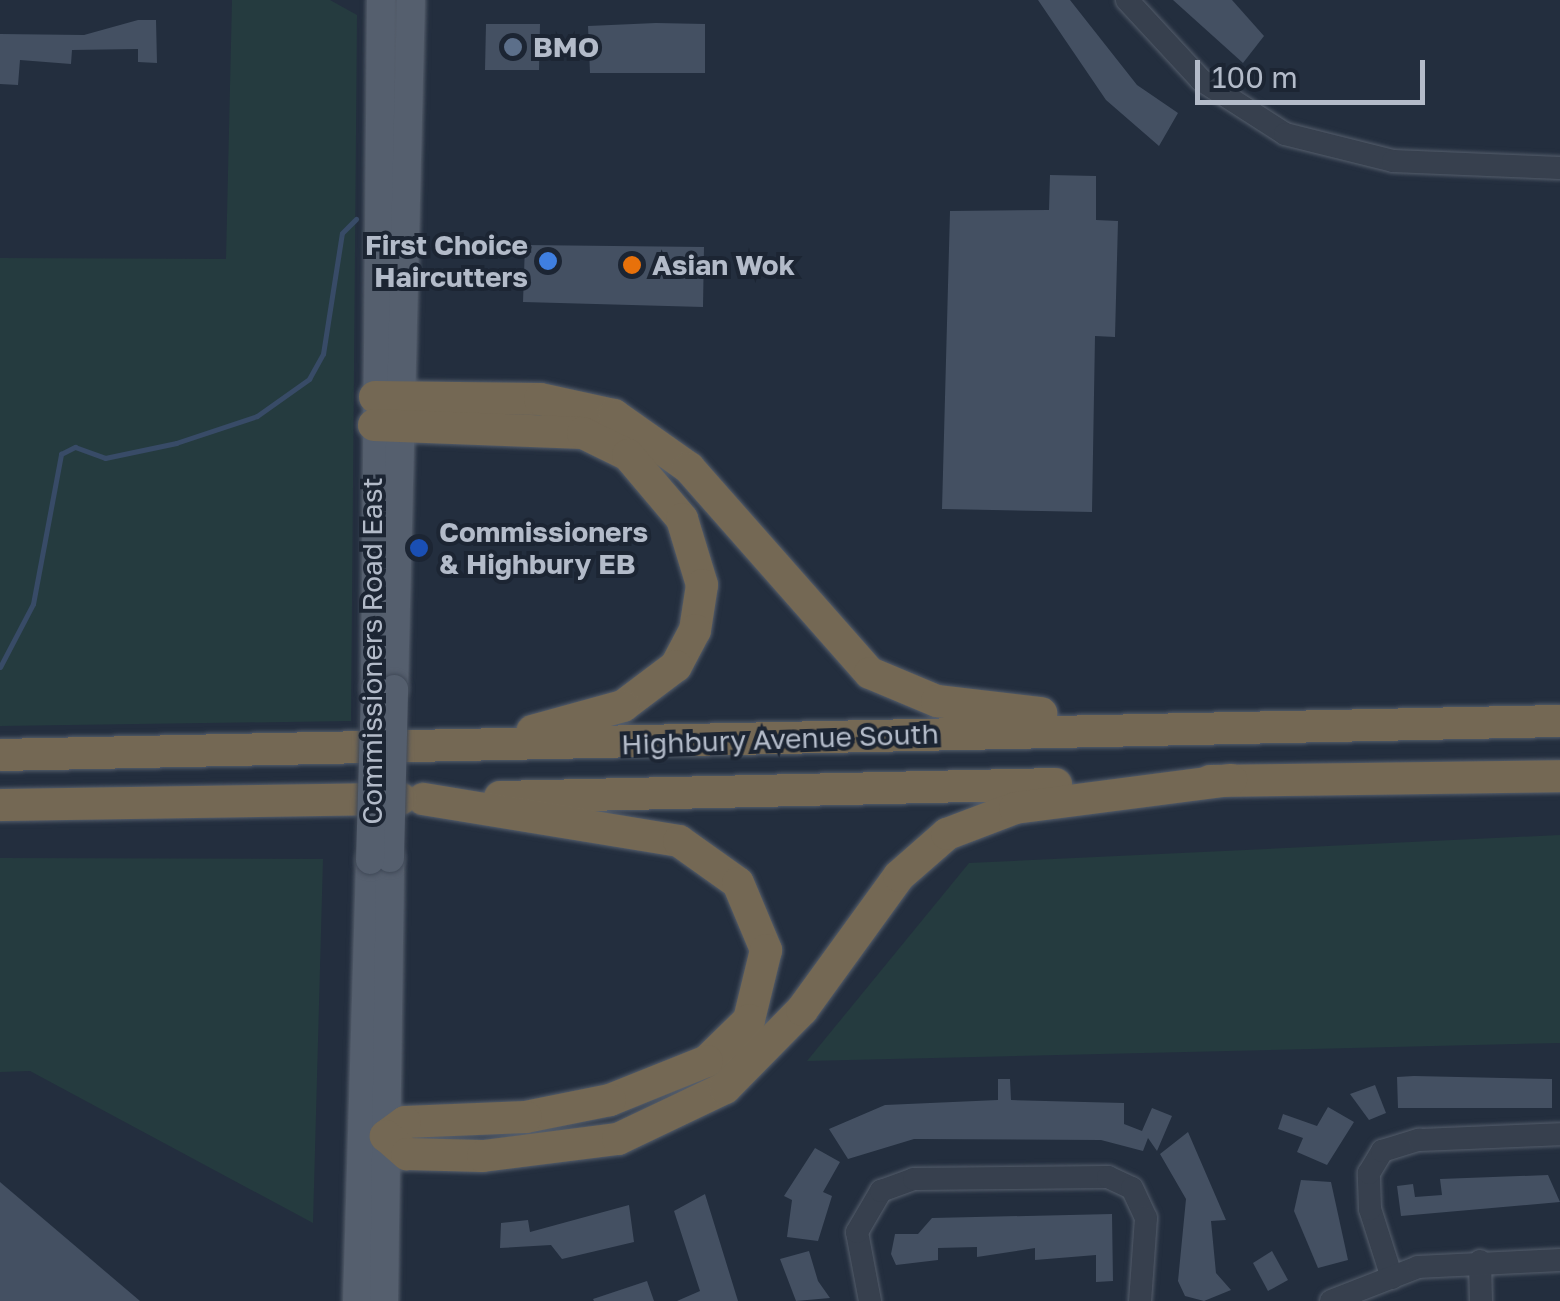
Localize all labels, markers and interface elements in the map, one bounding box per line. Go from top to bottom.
place label: BMO [533,30,599,64]
marker: BMO [502,36,524,58]
scale bar [1200,40,1430,102]
text: 100 m [1212,59,1298,95]
place label: First Choice Haircutters [365,228,528,294]
place label: Asian Wok [652,248,795,282]
marker: First Choice Haircutters [537,250,559,272]
marker: Asian Wok [621,254,643,276]
street label: Commissioners Road East [355,477,389,825]
place label: Commissioners & Highbury EB [439,515,648,581]
marker: Commissioners & Highbury EB [408,537,430,559]
street label: Highbury Avenue South [621,717,939,761]

